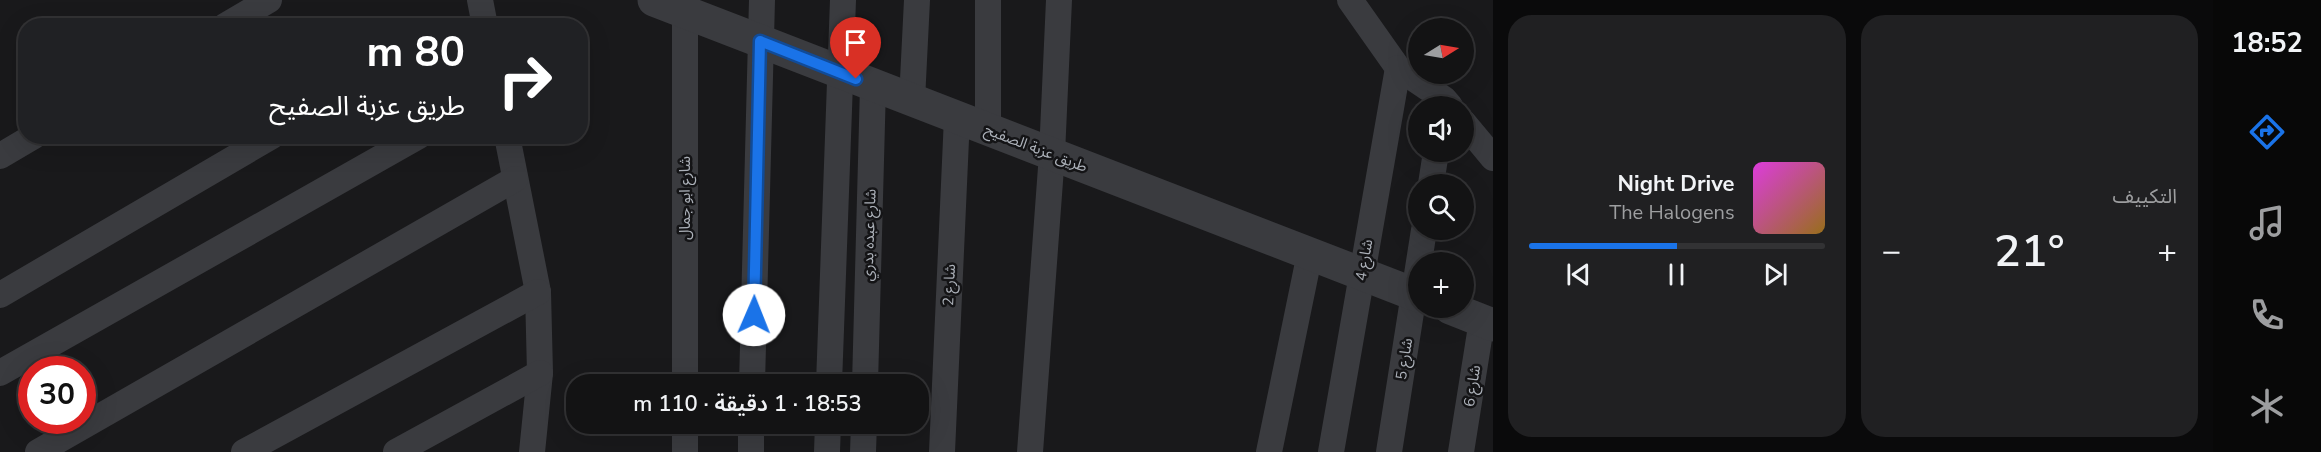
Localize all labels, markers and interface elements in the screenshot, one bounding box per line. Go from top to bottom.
pin [830,17,881,79]
north arrow [1408,18,1474,84]
map controls [1408,18,1474,318]
text: 80 m [366,24,465,81]
text: 18:52 [2231,25,2303,62]
icon: arrive [839,26,872,59]
icon: right [486,42,564,120]
text: طريق عزبة الصفيح [269,88,465,125]
button: sound [1408,96,1474,162]
icon: directions [2246,111,2288,153]
street label: طريق عزبة الصفيح [981,119,1090,179]
street label: شارع ابو جمال [675,156,697,240]
text: Night Drive [1618,169,1735,199]
button: search [1408,174,1474,240]
text: التكييف [2113,183,2177,210]
street label: شارع عبده بدري [857,188,883,282]
text: The Halogens [1609,199,1735,226]
icon: music [2246,202,2288,244]
text: 21° [1994,221,2065,282]
text: − [1882,229,1901,274]
text: + [2157,229,2177,274]
street label: شارع 4 [1350,237,1380,283]
button: + [1408,252,1474,318]
icon: previous [1562,258,1595,291]
icon: pause [1660,258,1693,291]
icon: next [1759,258,1792,291]
street label: شارع 2 [938,263,962,307]
position arrow [722,283,786,347]
icon: phone [2246,294,2288,336]
street label: شارع 5 [1391,336,1419,382]
speed limit sign: 30 [18,356,96,434]
street label: شارع 6 [1459,363,1487,409]
icon: climate [2246,385,2288,427]
text: 18:53 · 1 دقيقة · 110 m [633,389,862,419]

